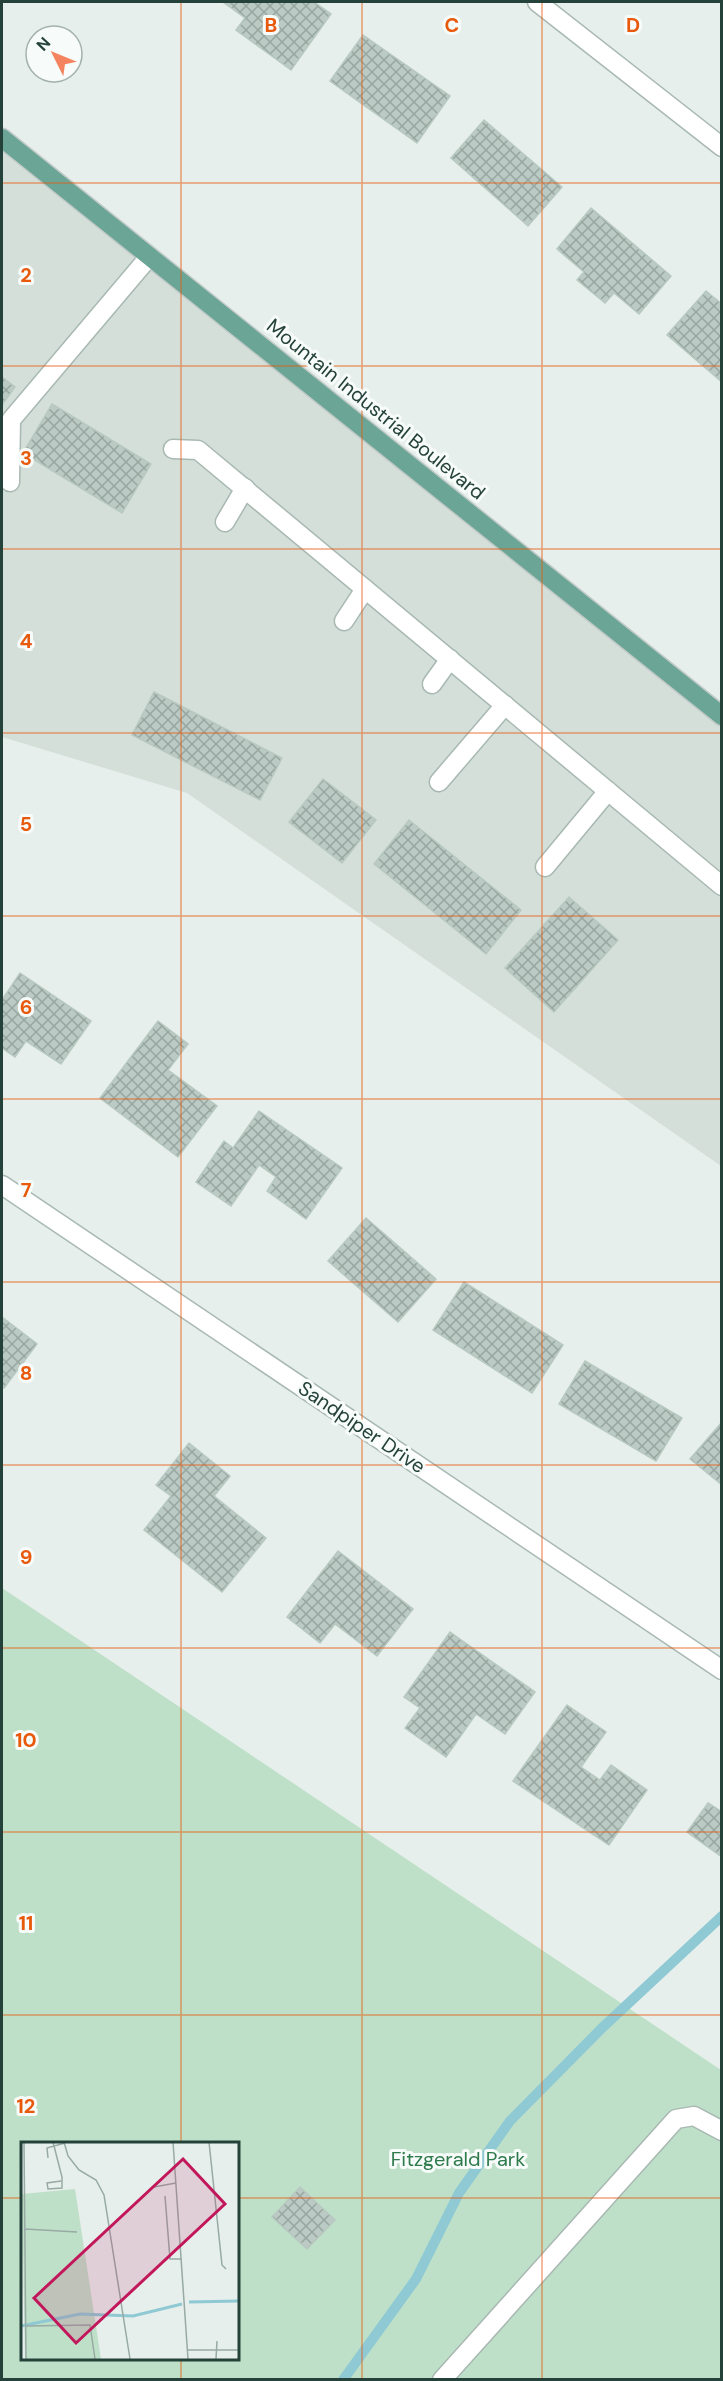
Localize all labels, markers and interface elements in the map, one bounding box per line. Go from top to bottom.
text: B [265,12,277,38]
text: C [445,12,459,38]
text: D [626,12,640,38]
north arrow [24,24,84,84]
text: N [32,33,55,56]
text: 2 [20,262,32,288]
street label: Mountain Industrial Boulevard [261,313,491,505]
text: 3 [20,445,32,471]
text: 4 [20,628,33,654]
text: 5 [20,811,32,837]
text: 6 [20,994,32,1020]
text: 7 [21,1177,32,1203]
text: 8 [20,1360,32,1386]
street label: Sandpiper Drive [293,1375,431,1479]
text: 9 [20,1544,32,1570]
text: 10 [15,1727,37,1753]
text: 11 [19,1910,33,1936]
text: 12 [17,2093,35,2119]
inset map [21,2142,238,2360]
park label: Fitzgerald Park [391,2146,525,2172]

